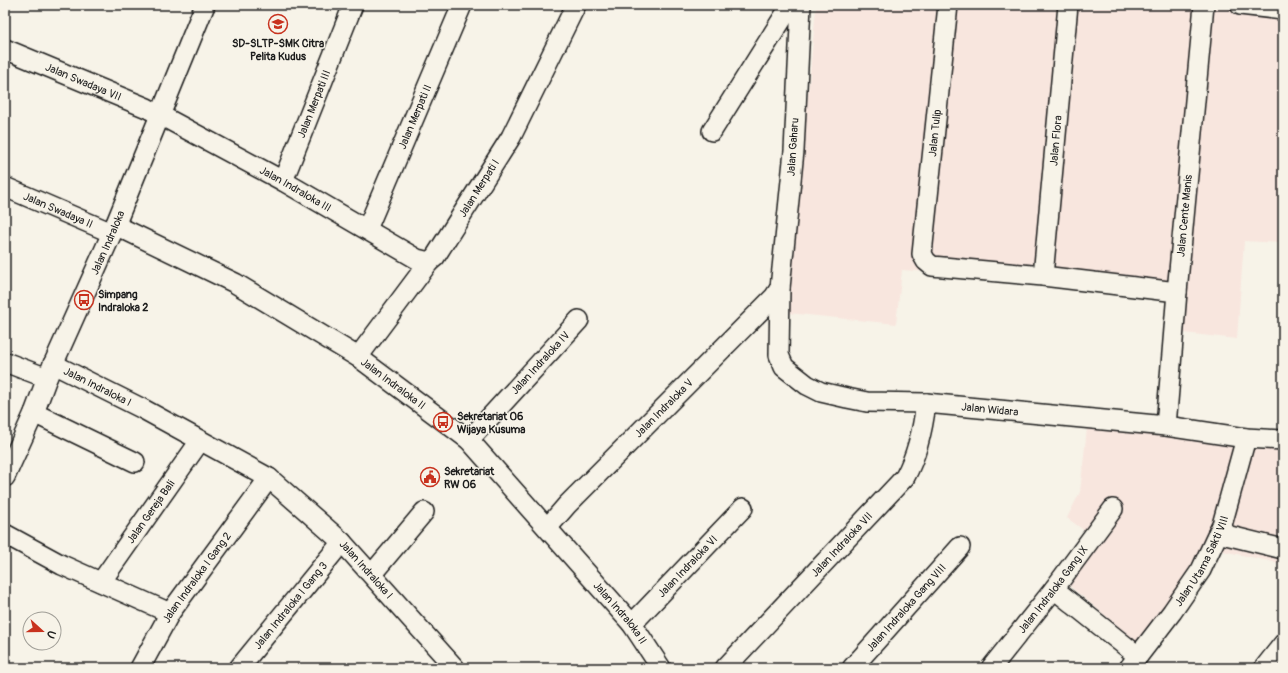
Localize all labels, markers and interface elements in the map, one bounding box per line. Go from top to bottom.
school or university icon: SD-SLTP-SMK Citra Pelita Kudus [267,13,289,35]
place label: SD-SLTP-SMK Citra Pelita Kudus [232,37,324,63]
street label: Jalan Swadaya VII [44,60,123,103]
street label: Jalan Merpati III [294,68,333,140]
street label: Jalan Merpati II [395,82,434,151]
street label: Jalan Tulip [926,109,944,157]
street label: Jalan Flora [1047,115,1064,166]
street label: Jalan Gaharu [784,117,802,177]
street label: Jalan Merpati I [456,157,502,219]
street label: Jalan Indraloka III [258,163,334,214]
street label: Jalan Cente Manis [1174,174,1195,258]
street label: Jalan Swadaya II [22,189,95,231]
street label: Jalan Indraloka [88,209,127,277]
place label: Simpang Indraloka 2 [98,288,149,314]
bus stop icon: Simpang Indraloka 2 [73,289,95,311]
street label: Jalan Indraloka IV [508,328,572,397]
street label: Jalan Indraloka II [359,355,428,412]
street label: Jalan Indraloka I [62,364,134,409]
street label: Jalan Indraloka V [632,376,696,440]
street label: Jalan Widara [961,400,1019,418]
place label: Sekretariat 06 Wijaya Kusuma [457,410,525,436]
bus stop icon: Sekretariat 06 Wijaya Kusuma [432,411,454,433]
place label: Sekretariat RW 06 [444,465,495,491]
public building icon: Sekretariat RW 06 [419,466,441,488]
street label: Jalan Gereja Bali [124,477,177,546]
street label: Jalan Indraloka VII [808,509,875,579]
street label: Jalan Utama Sakti VIII [1172,514,1231,609]
street label: Jalan Indraloka I Gang 2 [159,530,234,625]
street label: Jalan Indraloka VI [655,533,720,600]
street label: Jalan Indraloka I [337,537,396,601]
street label: Jalan Indraloka Gang IX [1015,543,1090,636]
street label: Jalan Indraloka I Gang 3 [251,559,330,652]
street label: Jalan Indraloka Gang VIII [863,561,948,654]
street label: Jalan Indraloka II [591,579,650,646]
north arrow [22,611,62,651]
text: U [43,629,58,640]

